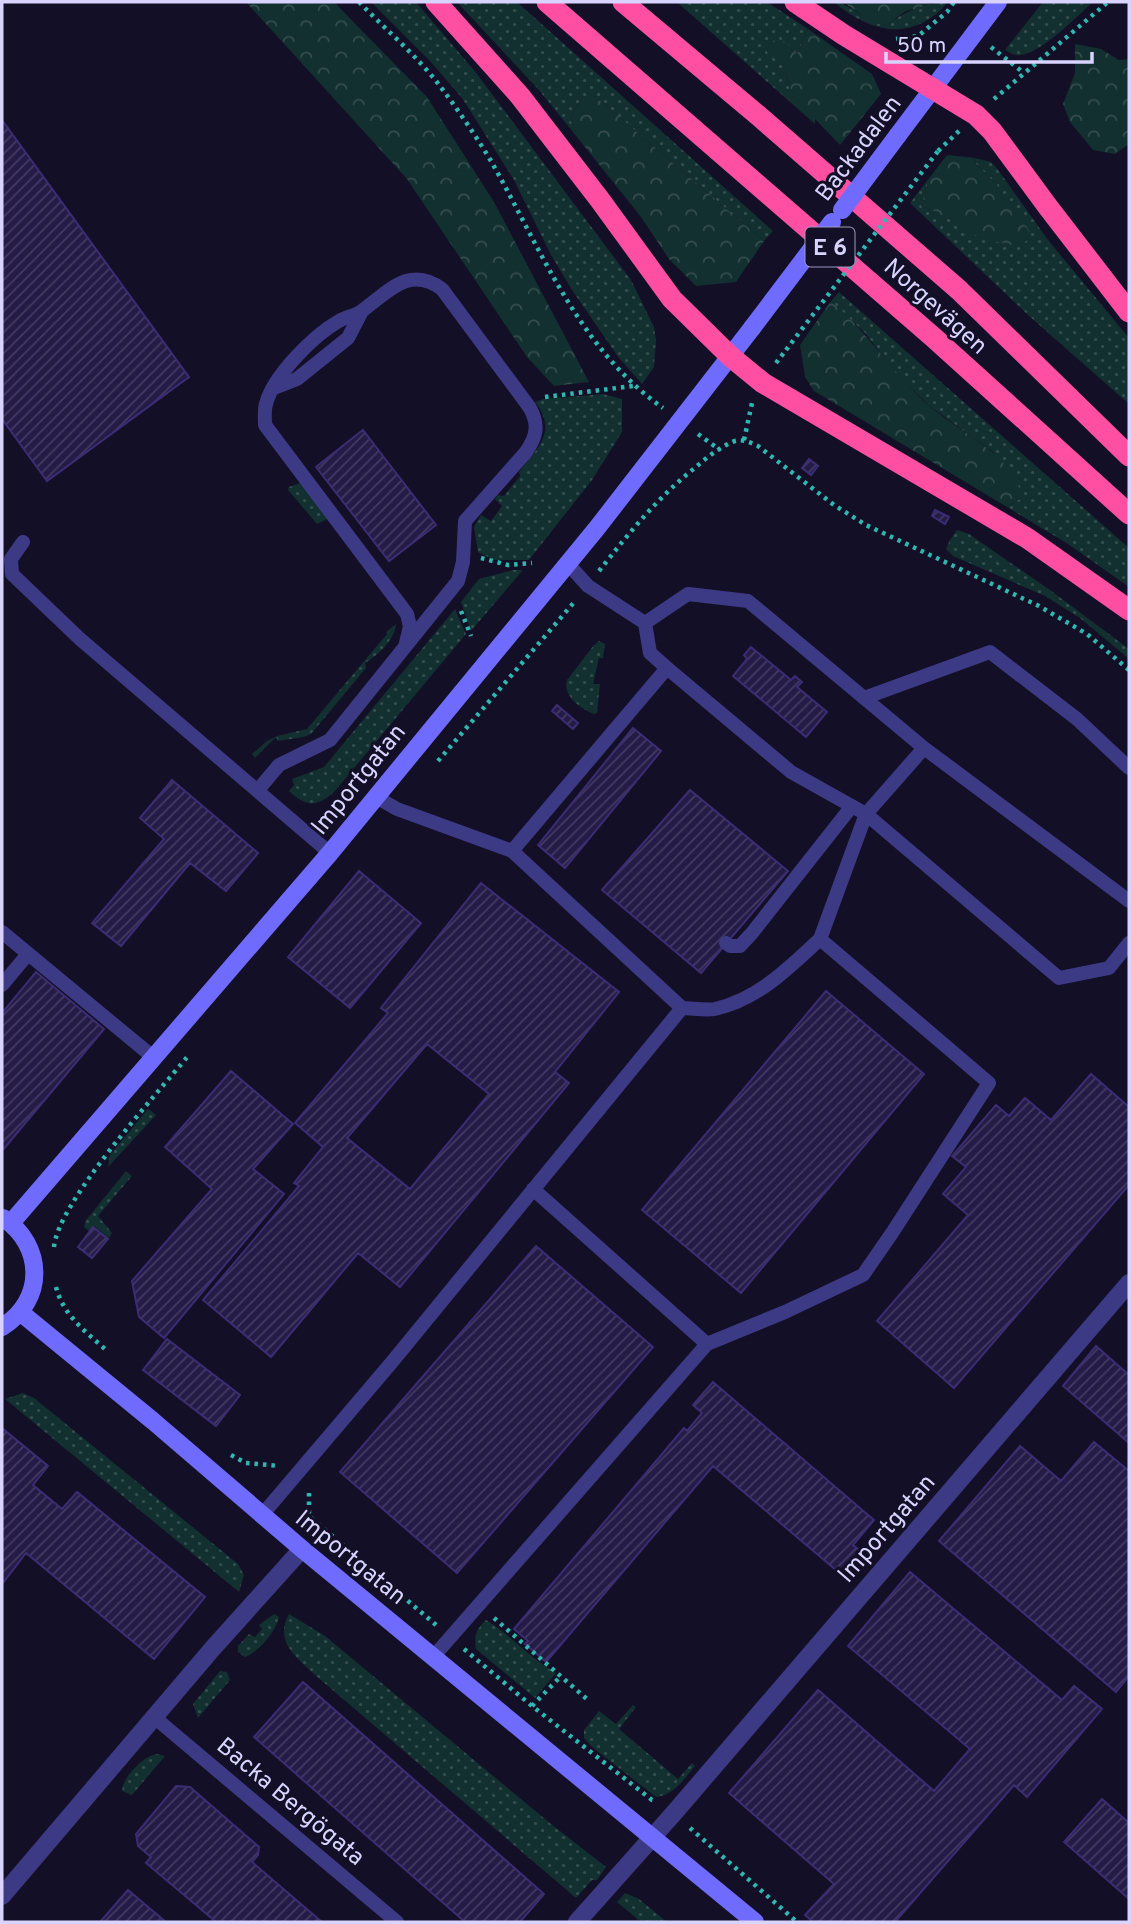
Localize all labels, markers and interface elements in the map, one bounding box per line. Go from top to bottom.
scale bar [886,21,1092,65]
text: 50 m [897,33,946,60]
street label: Backadalen [810,90,909,208]
road number: E 6 [806,228,854,266]
street label: Norgevägen [877,253,993,362]
street label: Importgatan [306,719,413,842]
street label: Importgatan [832,1469,943,1590]
street label: Importgatan [288,1505,411,1612]
street label: Backa Bergögata [210,1732,370,1873]

